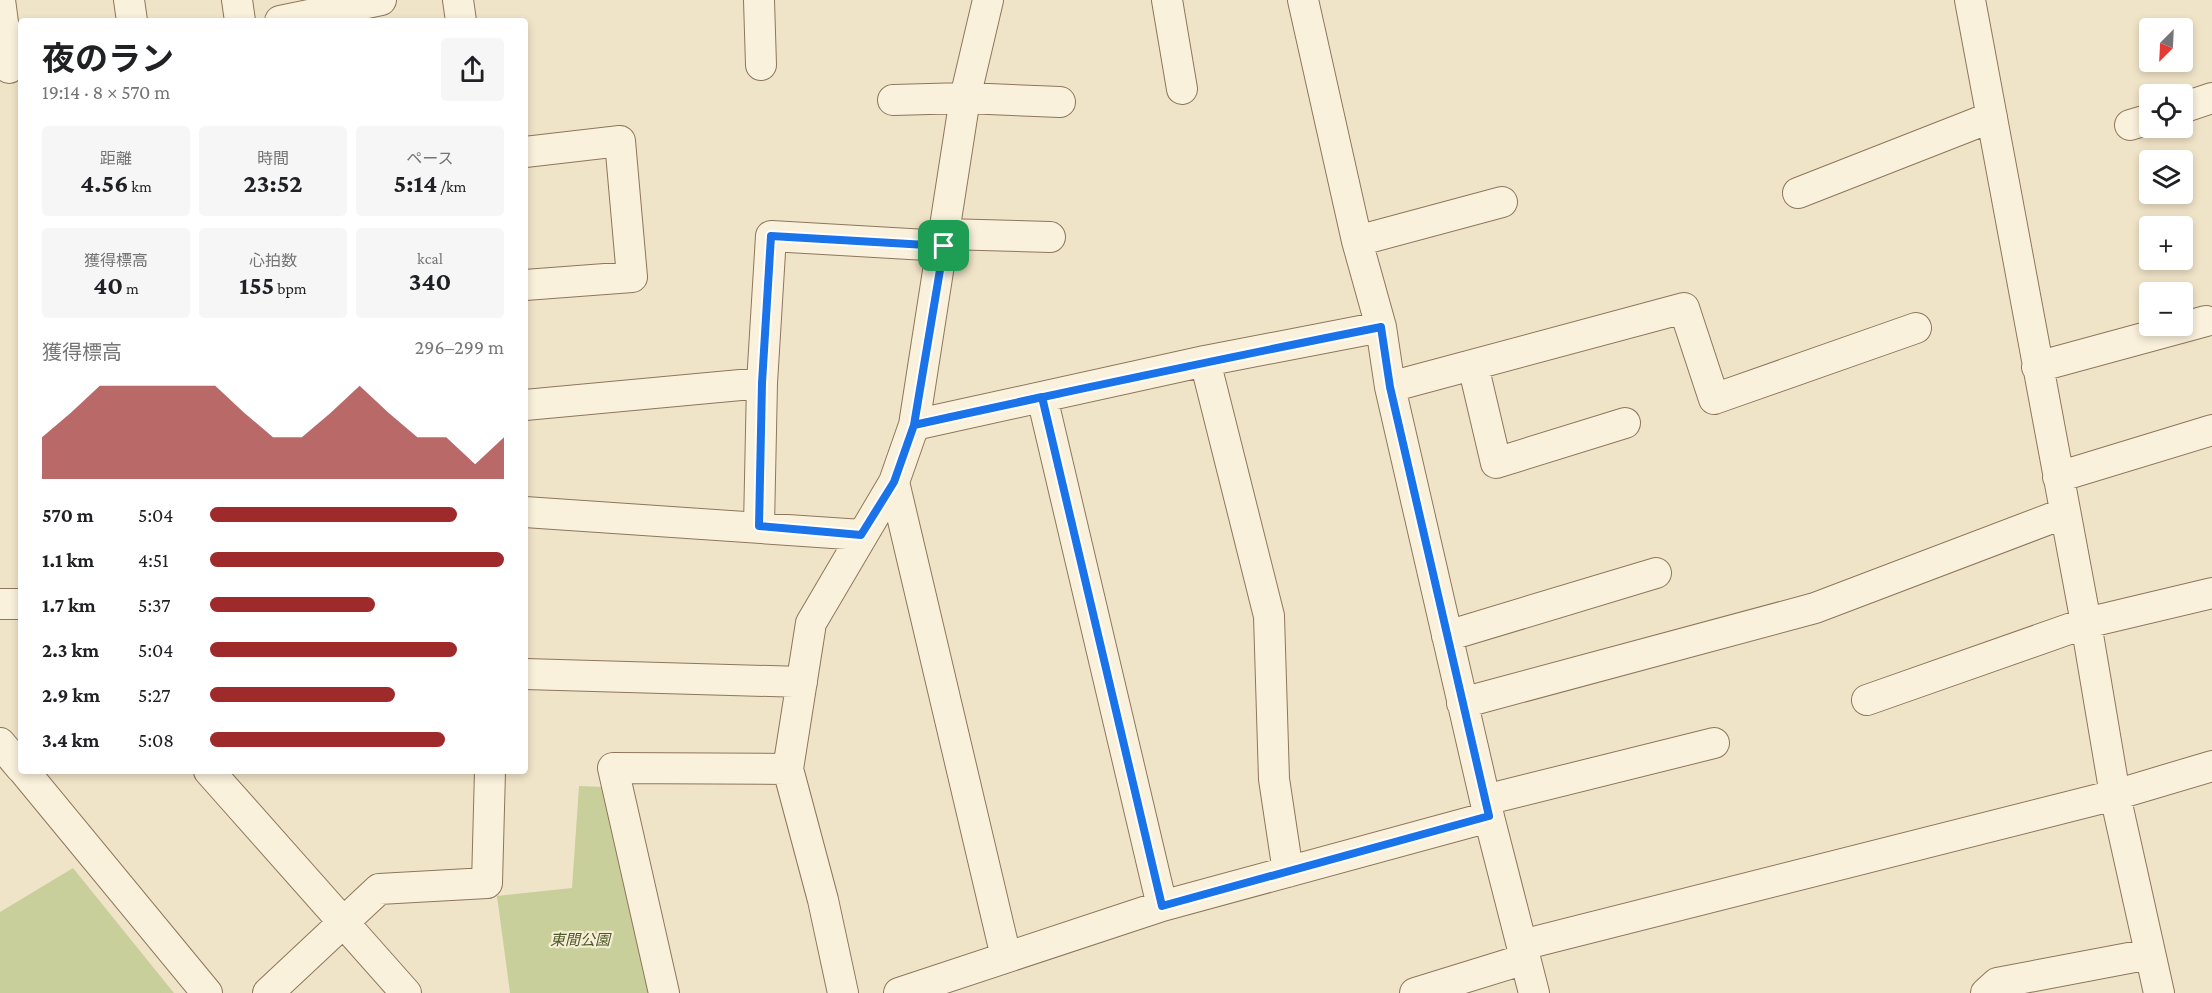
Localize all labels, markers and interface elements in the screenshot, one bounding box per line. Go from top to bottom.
north arrow [2139,18,2193,72]
map controls [2139,18,2193,336]
button: share [441,38,504,101]
text: 夜のラン [42,40,174,77]
text: 19:14 · 8 × 570 m [42,81,170,103]
button: locate [2139,84,2193,138]
text: 距離 [100,150,132,167]
text: 時間 [257,150,289,167]
text: ペース [406,150,454,167]
button: layers [2139,150,2193,204]
text: 4.56 [80,169,128,198]
text: 23:52 [244,169,302,198]
text: 5:14 [394,169,437,198]
text: km [128,178,152,195]
text: /km [437,178,466,195]
button: + [2139,216,2193,270]
pin [918,220,969,271]
icon: arrive [927,229,960,262]
text: kcal [417,250,443,267]
text: 獲得標高 [84,252,148,269]
text: 心拍数 [249,252,297,269]
text: 340 [409,267,451,296]
text: 40 [93,271,123,300]
text: 155 [239,271,274,300]
text: m [123,280,139,297]
text: bpm [274,280,307,297]
button: − [2139,282,2193,336]
text: 296–299 m [415,336,504,358]
text: 獲得標高 [42,341,122,363]
text: 570 m [42,504,94,526]
text: 5:04 [138,504,174,526]
text: 1.1 km [42,549,94,571]
text: 4:51 [138,549,169,571]
text: 1.7 km [42,594,96,616]
text: 5:37 [138,594,171,616]
text: 2.3 km [42,639,99,661]
text: 5:04 [138,639,174,661]
text: 2.9 km [42,684,100,706]
text: 5:27 [138,684,170,706]
text: 3.4 km [42,729,99,751]
text: 5:08 [138,729,174,751]
park label: 東間公園 [550,932,612,948]

